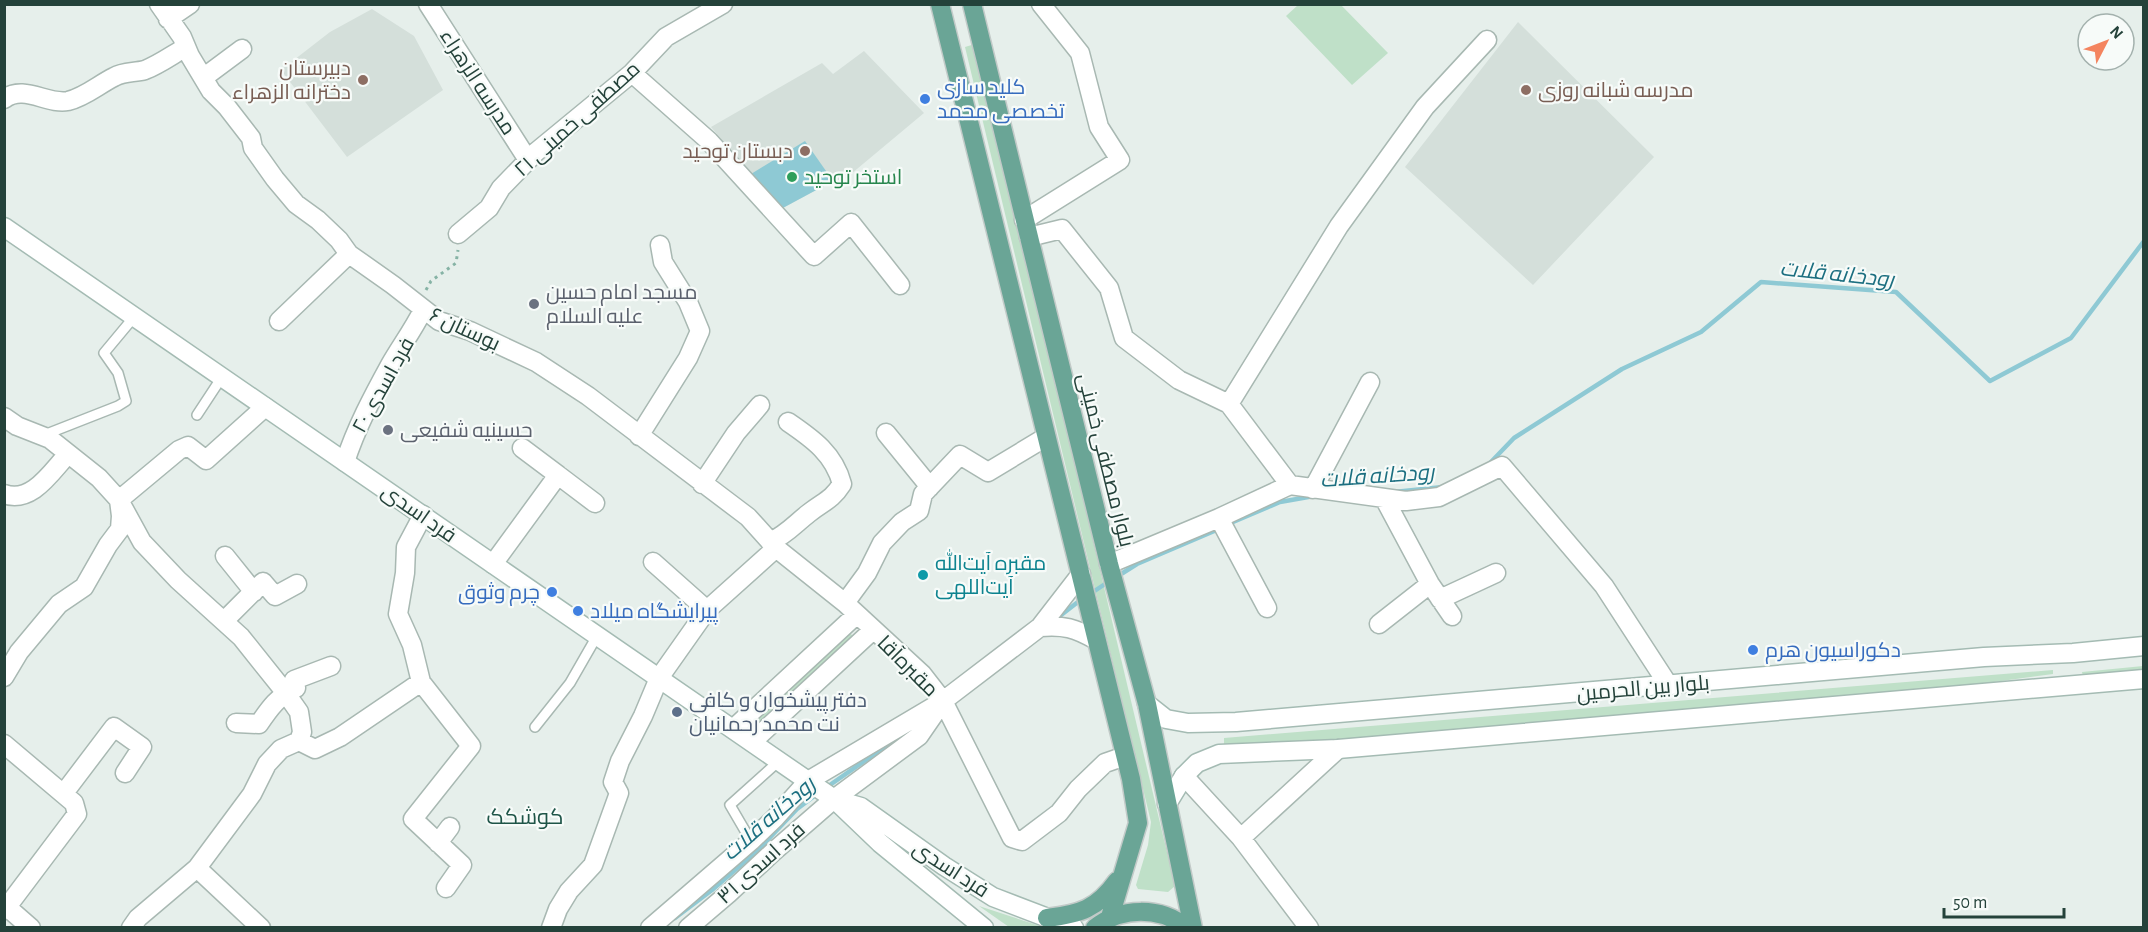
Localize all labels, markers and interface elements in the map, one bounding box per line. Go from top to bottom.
north arrow [2076,12,2136,72]
text: N [2107,23,2126,42]
street label: مدرسه الزهراء [435,26,519,139]
place label: دبیرستان دخترانه الزهراء [232,58,351,104]
street label: مصطفی خمینی ۲۱ [511,58,645,182]
marker: دبیرستان دخترانه الزهراء [356,73,370,87]
place label: کلید سازی تخصصی محمد [937,77,1065,124]
place label: مدرسه شبانه روزی [1538,80,1693,103]
marker: مدرسه شبانه روزی [1519,83,1533,97]
marker: کلید سازی تخصصی محمد [918,92,932,106]
place label: دبستان توحید [683,141,793,164]
marker: دبستان توحید [798,144,812,158]
place label: استخر توحید [804,167,902,189]
marker: استخر توحید [785,170,799,184]
water label: رودخانه قلات [1779,257,1896,292]
place label: مسجد امام حسین علیه السلام [546,282,697,330]
marker: مسجد امام حسین علیه السلام [527,297,541,311]
street label: بوستان ۶ [426,304,503,357]
street label: فرد اسدی ۲۰ [349,334,420,437]
street label: بلوار مصطفی خمینی [1072,371,1137,550]
place label: حسینیه شفیعی [400,420,533,443]
marker: حسینیه شفیعی [381,423,395,437]
water label: رودخانه قلات [1319,461,1436,492]
street label: فرد اسدی [376,480,460,548]
place label: مقبره آیت‌الله آیت‌اللهی [935,549,1046,600]
marker: مقبره آیت‌الله آیت‌اللهی [916,568,930,582]
place label: چرم وثوق [458,582,540,606]
marker: چرم وثوق [545,585,559,599]
place label: پیرایشگاه میلاد [590,601,718,625]
marker: پیرایشگاه میلاد [571,604,585,618]
street label: مقبره‌آقا [873,631,943,701]
place label: دکوراسیون هرم [1765,640,1901,664]
marker: دکوراسیون هرم [1746,643,1760,657]
street label: بلوار بین الحرمین [1576,672,1711,707]
place label: دفتر پیشخوان و کافی نت محمد رحمانیان [689,690,867,737]
marker: دفتر پیشخوان و کافی نت محمد رحمانیان [670,705,684,719]
water label: رودخانه قلات [718,772,821,865]
district label: کوشکک [486,806,564,829]
street label: فرد اسدی ۳۱ [713,819,811,909]
street label: فرد اسدی [908,837,992,903]
scale bar [1944,881,2064,919]
text: 50 m [1953,894,1987,912]

